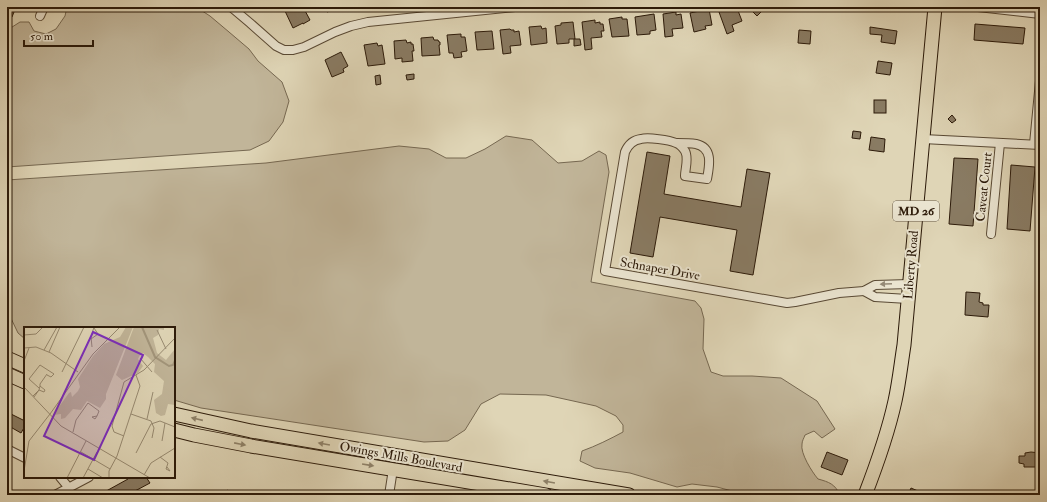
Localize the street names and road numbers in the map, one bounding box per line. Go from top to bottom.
street label: Caveat Court [972,152,996,222]
road number: MD 26 [893,201,939,221]
street label: Liberty Road [900,229,923,300]
street label: Schnaper Drive [619,254,702,285]
street label: Owings Mills Boulevard [338,438,464,476]

